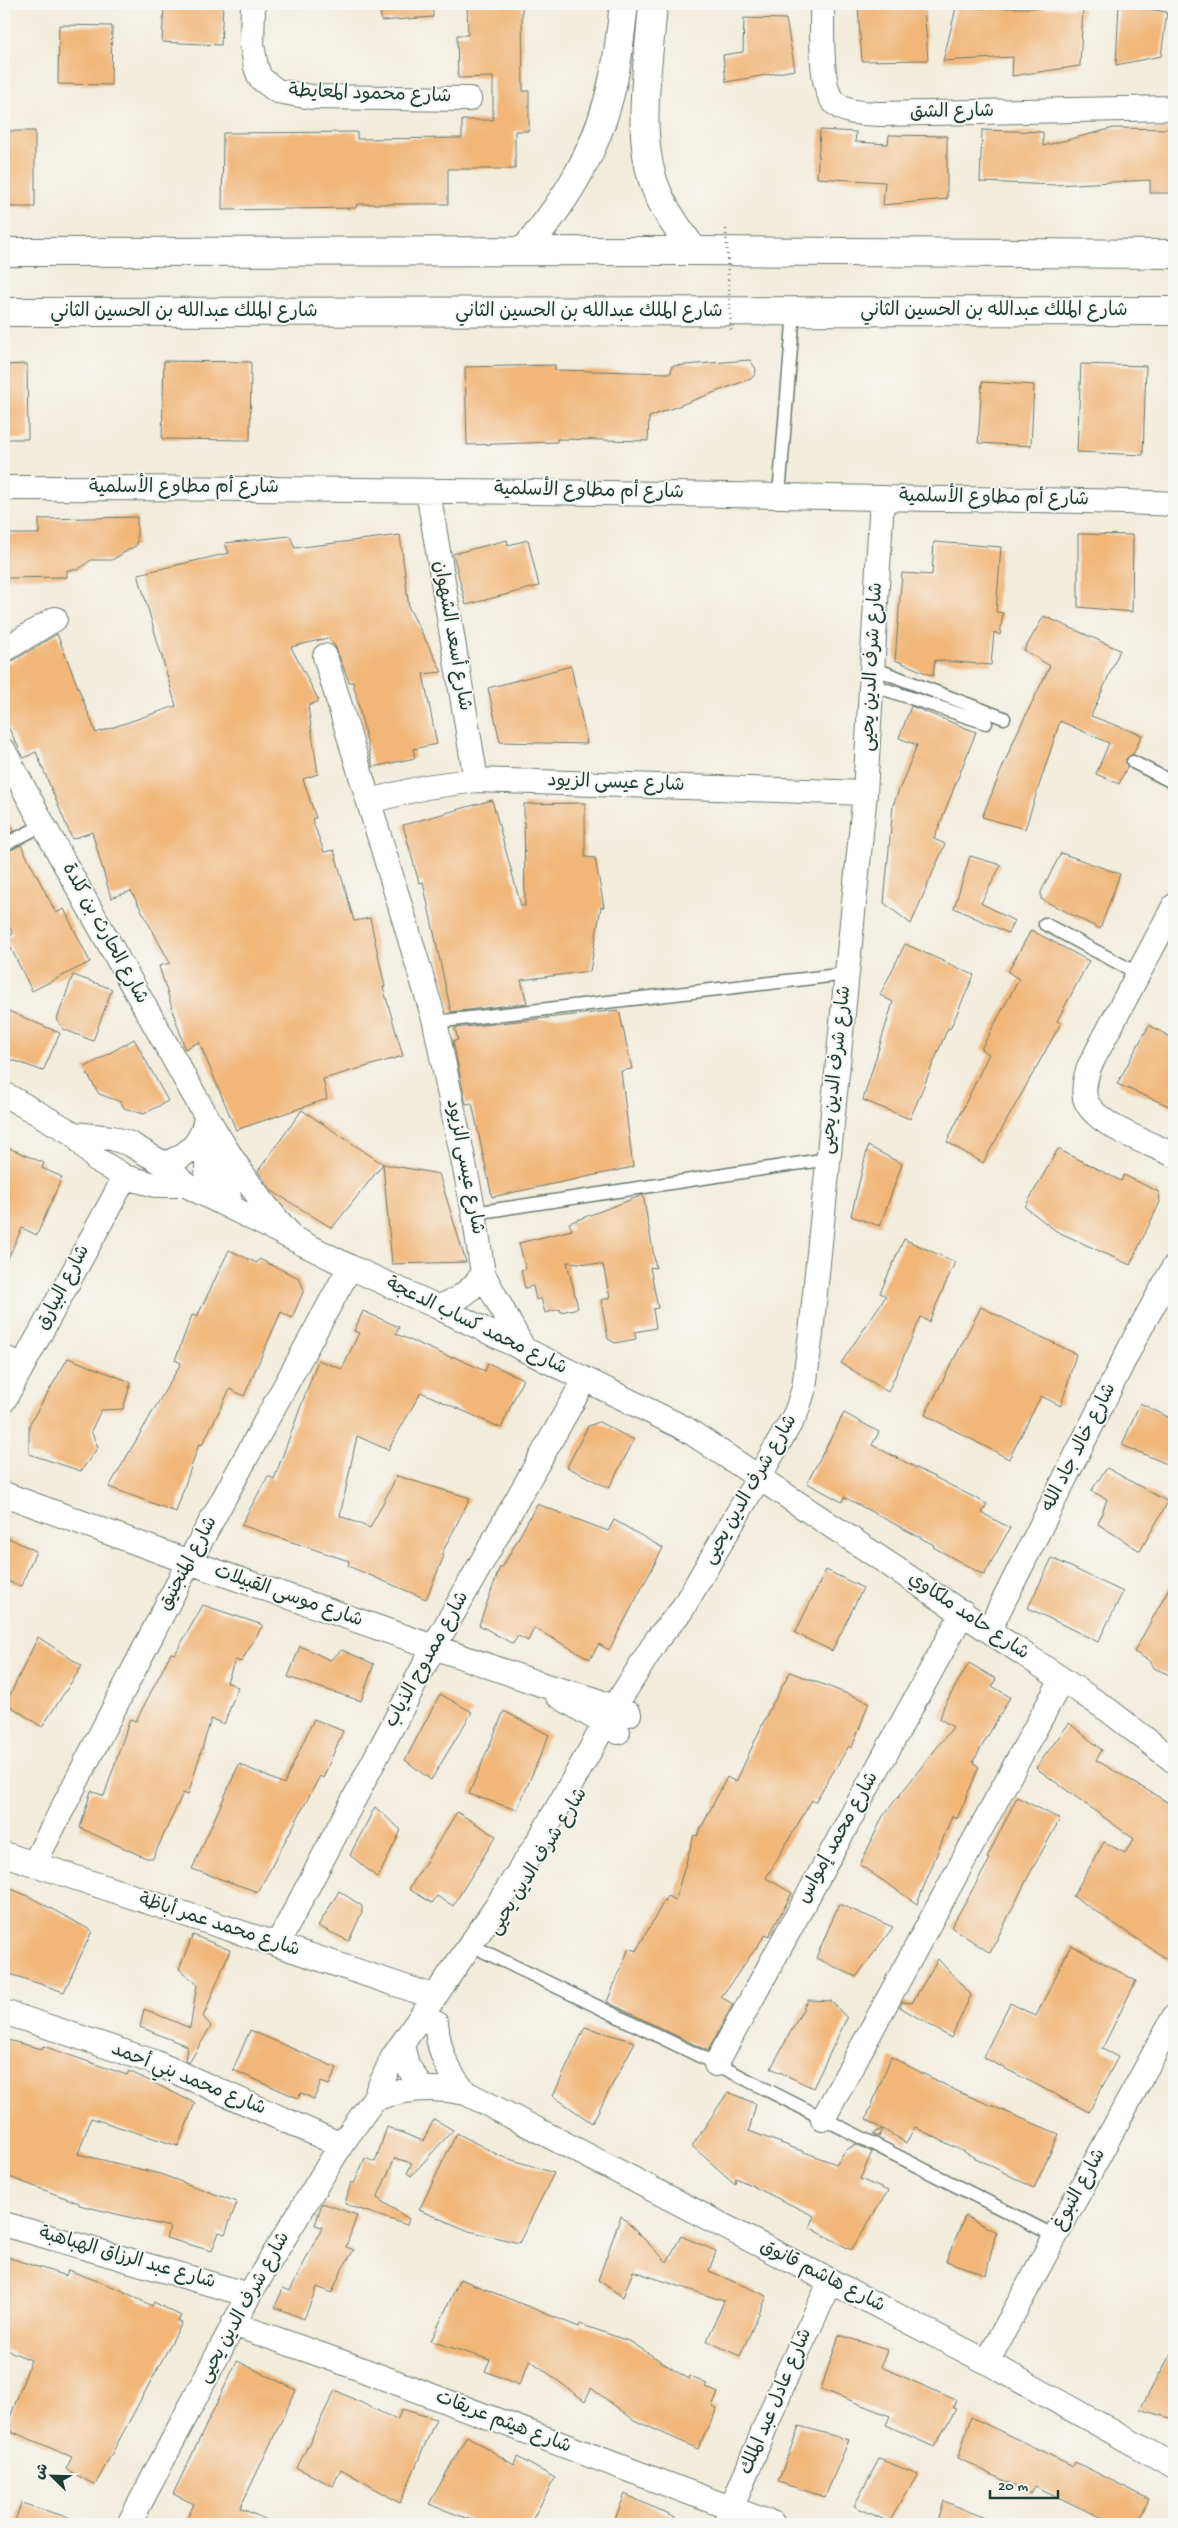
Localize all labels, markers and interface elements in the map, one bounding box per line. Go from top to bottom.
street label: شارع محمود المعايطة [288,81,452,109]
street label: شارع الشق [910,101,994,125]
street label: شارع الملك عبدالله بن الحسين الثاني [860,300,1128,325]
street label: شارع الملك عبدالله بن الحسين الثاني [50,301,318,326]
street label: شارع الملك عبدالله بن الحسين الثاني [455,301,723,326]
street label: شارع أم مطاوع الأسلمية [89,473,279,500]
street label: شارع أم مطاوع الأسلمية [494,475,684,505]
street label: شارع أم مطاوع الأسلمية [899,482,1089,512]
street label: شارع أسعد الشهوان [426,559,477,713]
street label: شارع شرف الدين يحيى [857,582,889,752]
street label: شارع عيسى الزيود [547,770,685,798]
street label: شارع الحارث بن كلدة [56,860,152,1008]
street label: شارع شرف الدين يحيى [817,985,857,1155]
street label: شارع عيسى الزيود [440,1097,488,1237]
street label: شارع البيارق [32,1241,96,1335]
street label: شارع محمد كساب الدعجة [382,1273,570,1381]
street label: شارع خالد جاد الله [1038,1380,1122,1516]
street label: شارع شرف الدين يحيى [699,1411,803,1569]
street label: شارع المنجنيق [155,1513,223,1615]
street label: شارع موسى القبيلات [211,1561,365,1633]
street label: شارع حامد ملكاوي [903,1568,1033,1666]
street label: شارع ممدوح الذياب [381,1588,475,1732]
street label: شارع محمد إمواس [793,1768,885,1908]
street label: شارع شرف الدين يحيى [484,1784,594,1940]
street label: شارع محمد عمر أباظة [136,1887,303,1963]
street label: شارع محمد بني أحمد [107,2037,269,2123]
street label: شارع النبوغ [1047,2145,1112,2235]
street label: شارع عبد الرزاق الهباهبة [36,2223,218,2295]
street label: شارع شرف الدين يحيى [194,2228,296,2388]
street label: شارع هاشم قانوق [755,2236,889,2318]
street label: شارع عادل عبد الملك [736,2325,818,2479]
street label: شارع هيثم عريقات [432,2387,574,2459]
north arrow [28,2450,78,2500]
text: ش [32,2461,53,2482]
scale bar [990,2468,1058,2500]
text: 20 m [998,2478,1028,2496]

